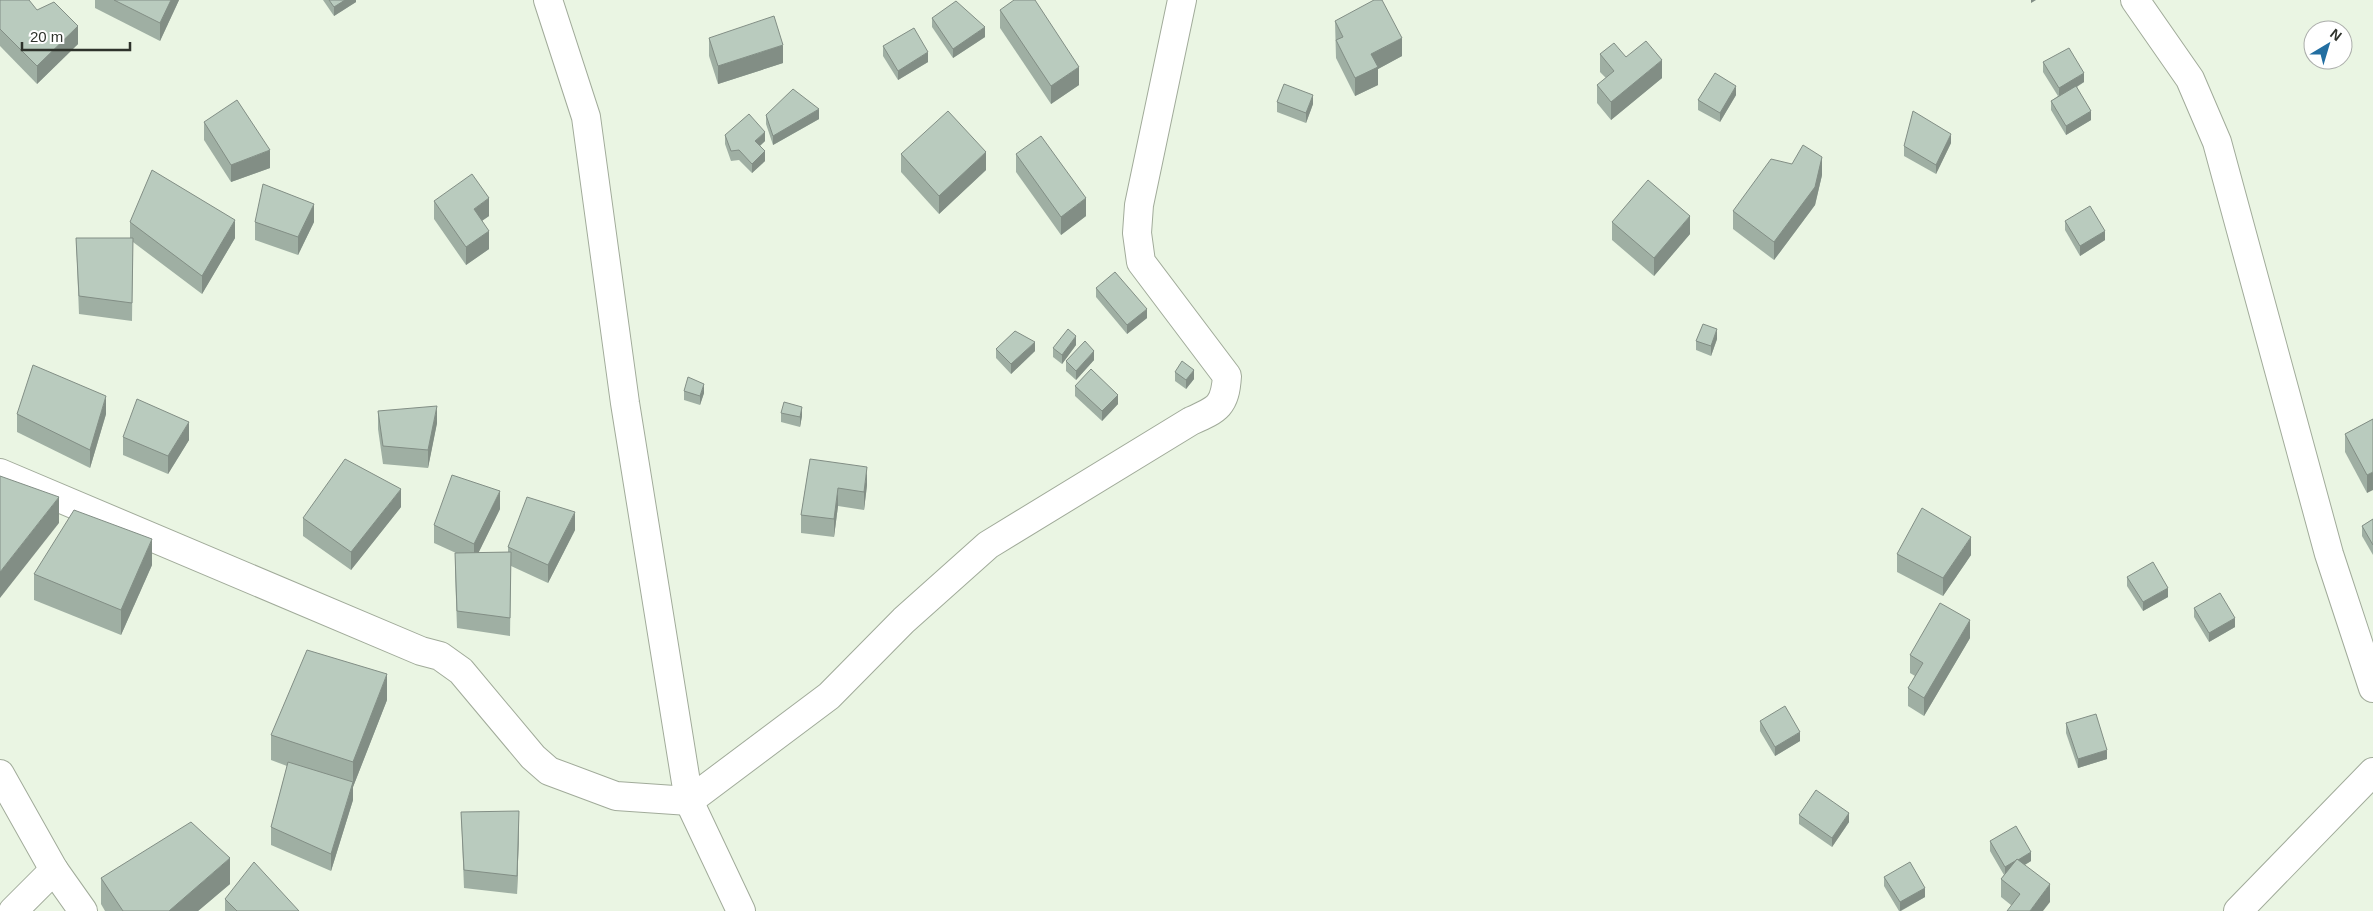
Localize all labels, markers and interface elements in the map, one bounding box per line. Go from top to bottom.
scale bar [22,20,130,52]
north arrow [2303,20,2353,70]
text: N [2327,25,2345,44]
text: 20 m [30,28,63,45]

